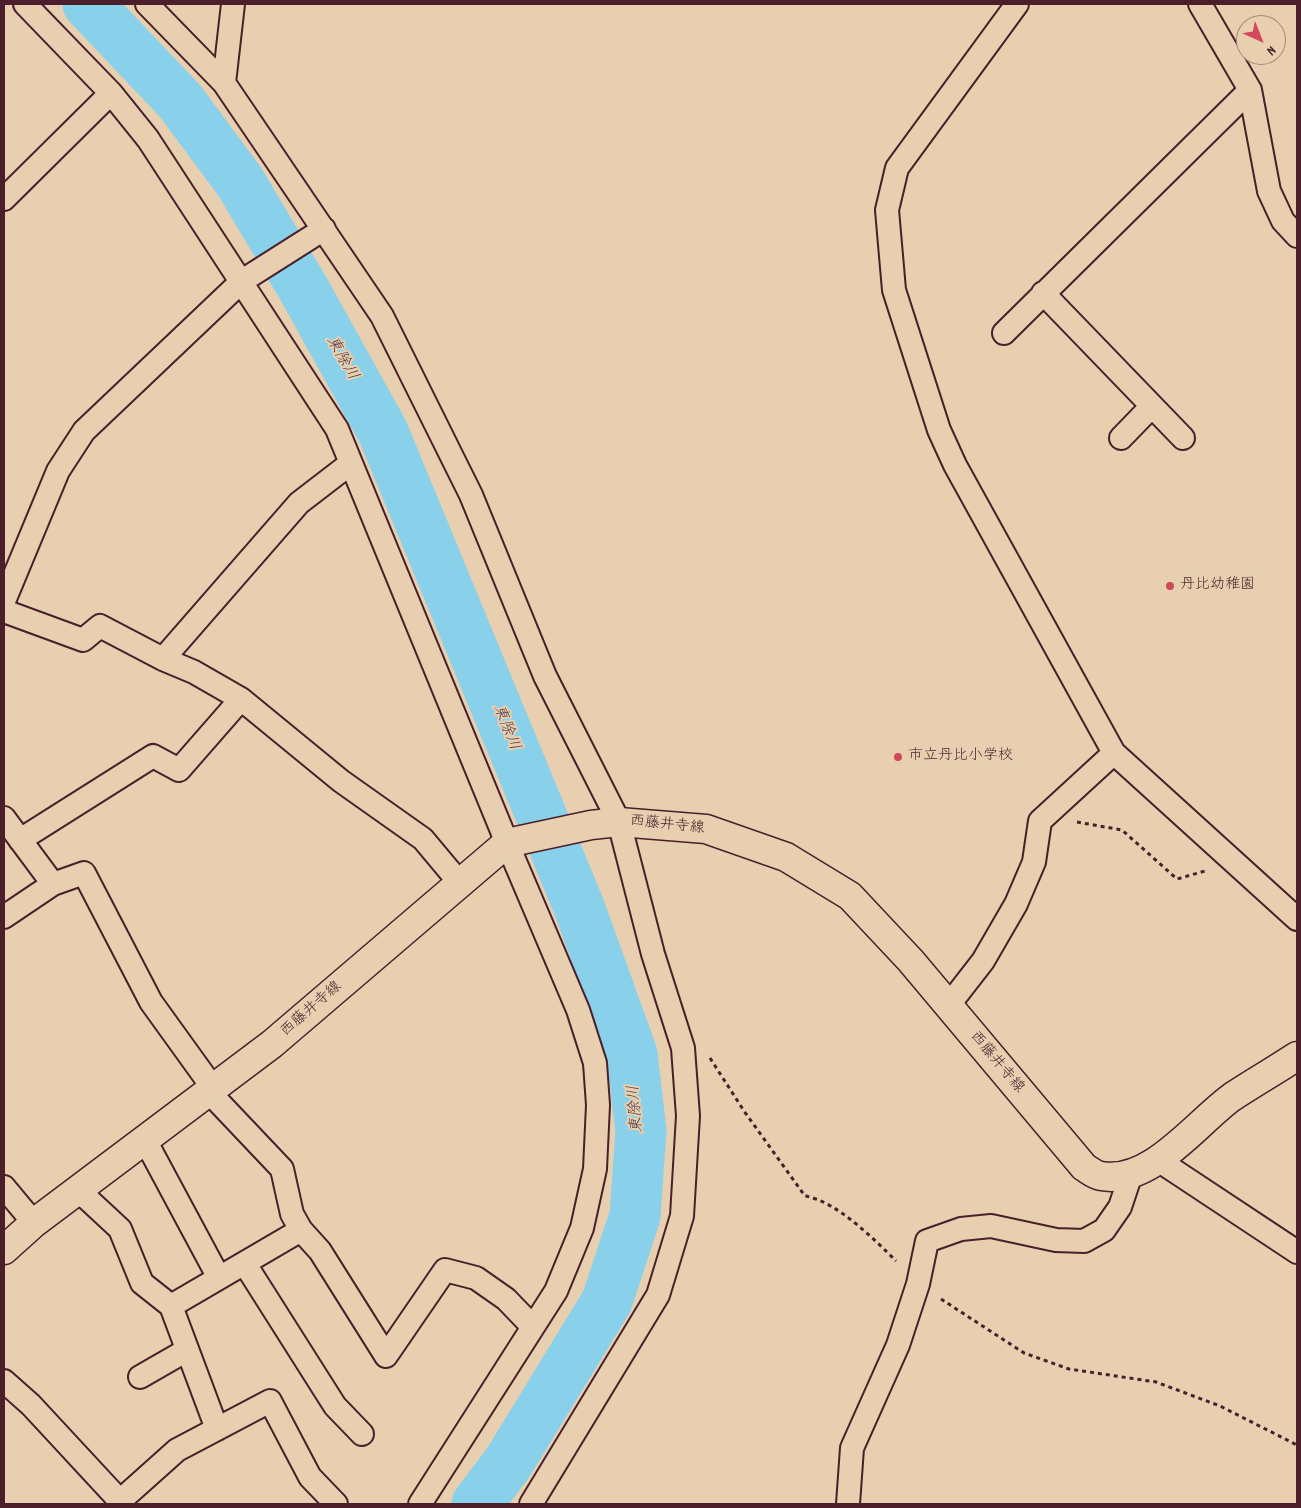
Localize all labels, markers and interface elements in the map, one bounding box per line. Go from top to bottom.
north arrow [1236,15,1286,65]
text: N [1261,40,1280,60]
water label: 東除川 [321,333,361,385]
place label: 丹比幼稚園 [1180,577,1255,595]
marker: 丹比幼稚園 [1164,580,1176,592]
water label: 東除川 [487,702,523,754]
place label: 市立丹比小学校 [908,748,1013,766]
marker: 市立丹比小学校 [892,751,904,763]
street label: 西藤井寺線 [629,813,705,839]
street label: 西藤井寺線 [278,979,346,1041]
street label: 西藤井寺線 [965,1028,1027,1098]
water label: 東除川 [625,1084,649,1134]

